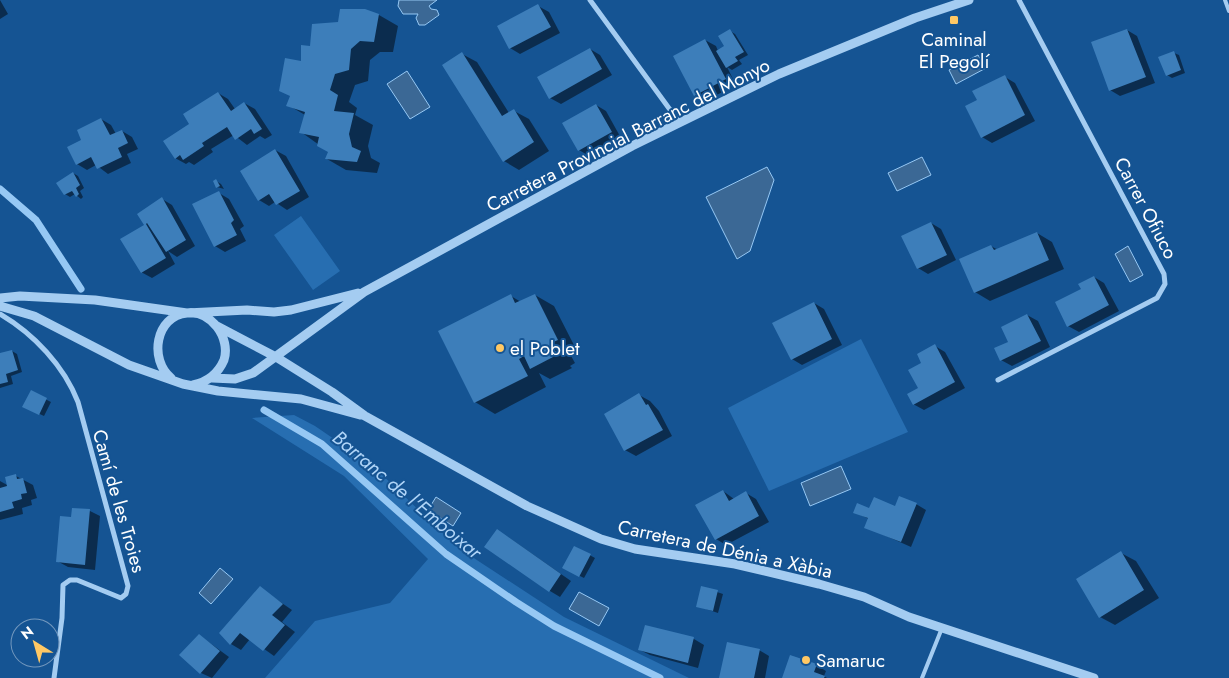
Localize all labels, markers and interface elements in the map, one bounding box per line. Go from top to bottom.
marker: Caminal El Pegolí [948,14,960,26]
place label: Caminal El Pegolí [919,26,990,75]
street label: Carretera Provincial Barranc del Monyo [482,52,774,218]
street label: Carrer Ofiuco [1108,152,1184,264]
place label: el Poblet [510,335,580,362]
marker: el Poblet [494,342,506,354]
water label: Barranc de l'Emboixar [326,424,489,567]
street label: Camí de les Troies [86,426,152,576]
street label: Carretera de Dénia a Xàbia [615,513,835,585]
north arrow [10,618,60,668]
text: N [17,621,38,644]
place label: Samaruc [816,647,885,674]
marker: Samaruc [800,654,812,666]

